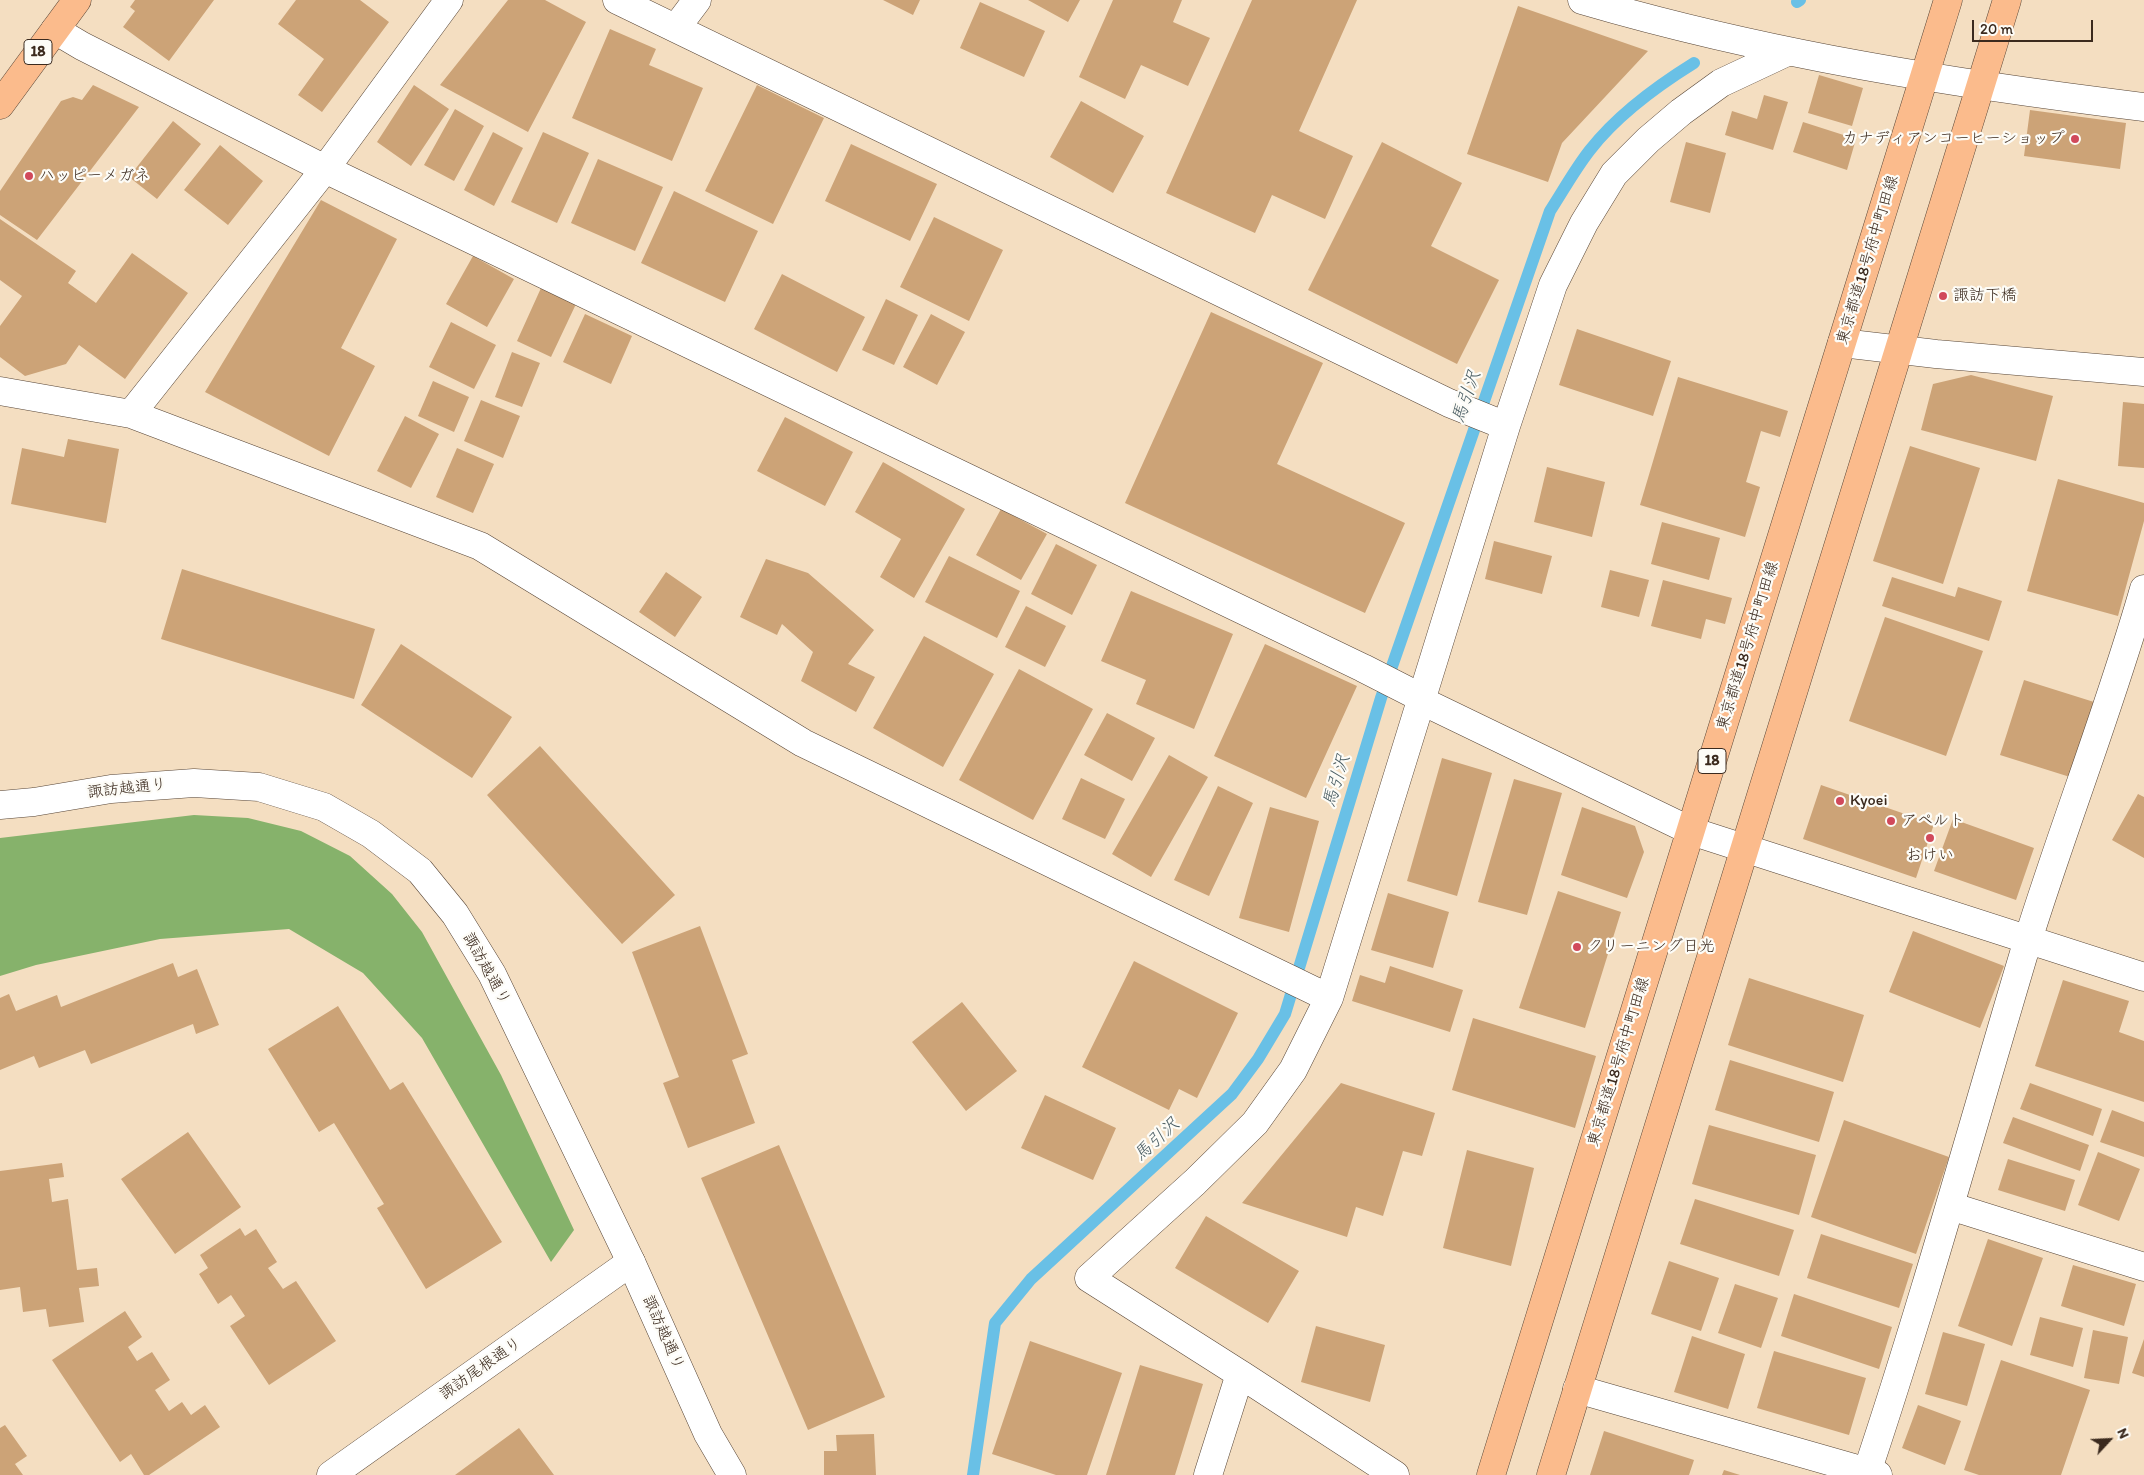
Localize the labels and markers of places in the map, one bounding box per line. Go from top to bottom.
place label: カナディアンコーヒーショップ [1842,129,2065,149]
marker: カナディアンコーヒーショップ [2069,133,2081,145]
place label: ハッピーメガネ [39,166,150,186]
marker: ハッピーメガネ [23,170,35,182]
place label: 諏訪下橋 [1953,286,2017,306]
marker: 諏訪下橋 [1937,290,1949,302]
place label: Kyoei [1850,791,1887,811]
marker: Kyoei [1834,795,1846,807]
place label: アペルト [1901,811,1965,831]
marker: アペルト [1885,815,1897,827]
marker: おけい [1924,832,1936,844]
place label: おけい [1906,846,1954,866]
place label: クリーニング日光 [1587,937,1715,957]
marker: クリーニング日光 [1571,941,1583,953]

